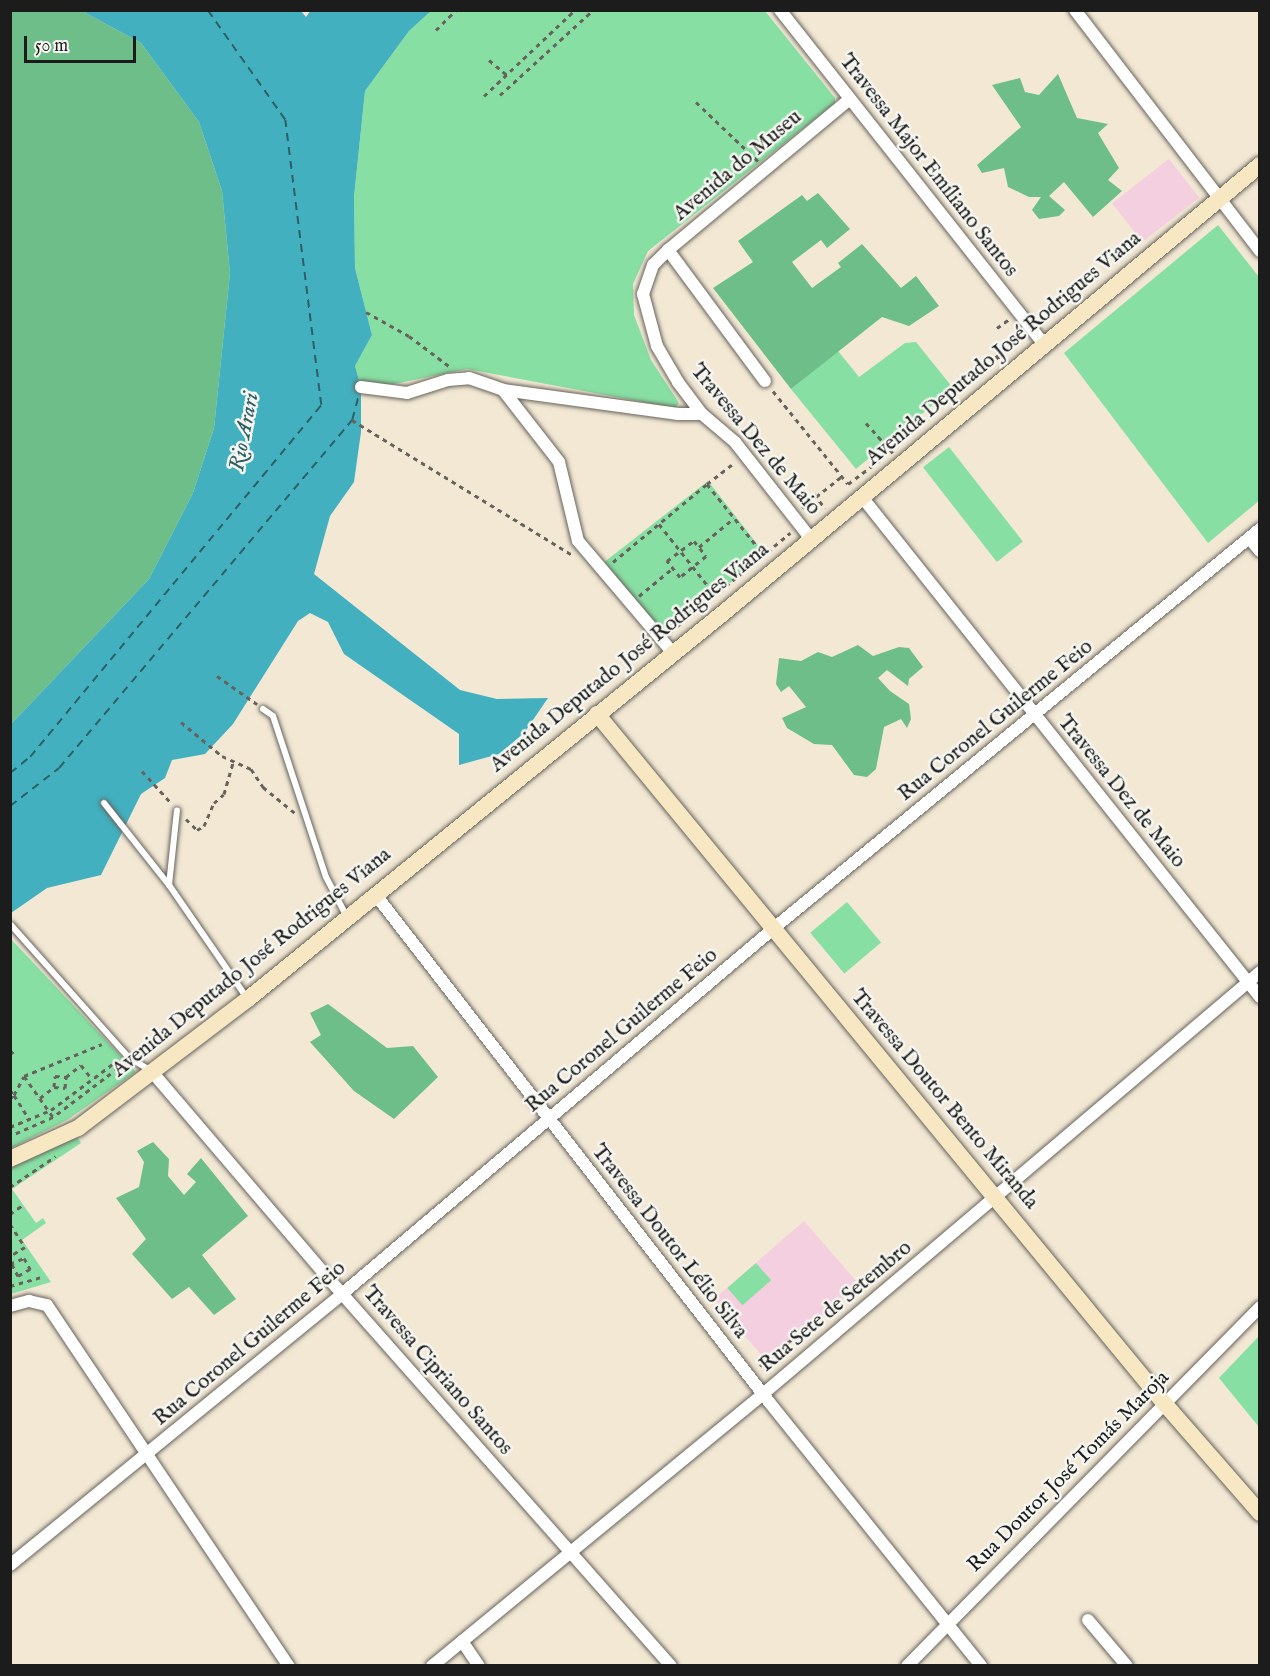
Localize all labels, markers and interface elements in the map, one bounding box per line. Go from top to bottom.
scale bar [27,24,140,62]
text: 50 m [35,35,68,58]
street label: Travessa Major Emíliano Santos [833,50,1023,282]
street label: Avenida do Museu [669,105,807,227]
street label: Avenida Deputado José Rodrigues Viana [861,226,1147,472]
street label: Travessa Dez de Maio [684,359,826,521]
water label: Rio Arari [224,390,266,474]
street label: Avenida Deputado José Rodrigues Viana [486,538,774,778]
street label: Rua Coronel Guilerme Feio [894,635,1098,807]
street label: Travessa Dez de Maio [1052,710,1190,874]
street label: Avenida Deputado José Rodrigues Viana [108,843,396,1083]
street label: Rua Coronel Guilerme Feio [521,943,723,1119]
street label: Travessa Doutor Bento Miranda [845,985,1043,1215]
street label: Travessa Doutor Lélio Silva [585,1140,753,1344]
street label: Rua Sete de Setembro [755,1236,917,1378]
street label: Rua Coronel Guilerme Feio [149,1256,351,1432]
street label: Travessa Cipriano Santos [357,1281,517,1461]
street label: Rua Doutor José Tomás Maroja [963,1366,1175,1578]

